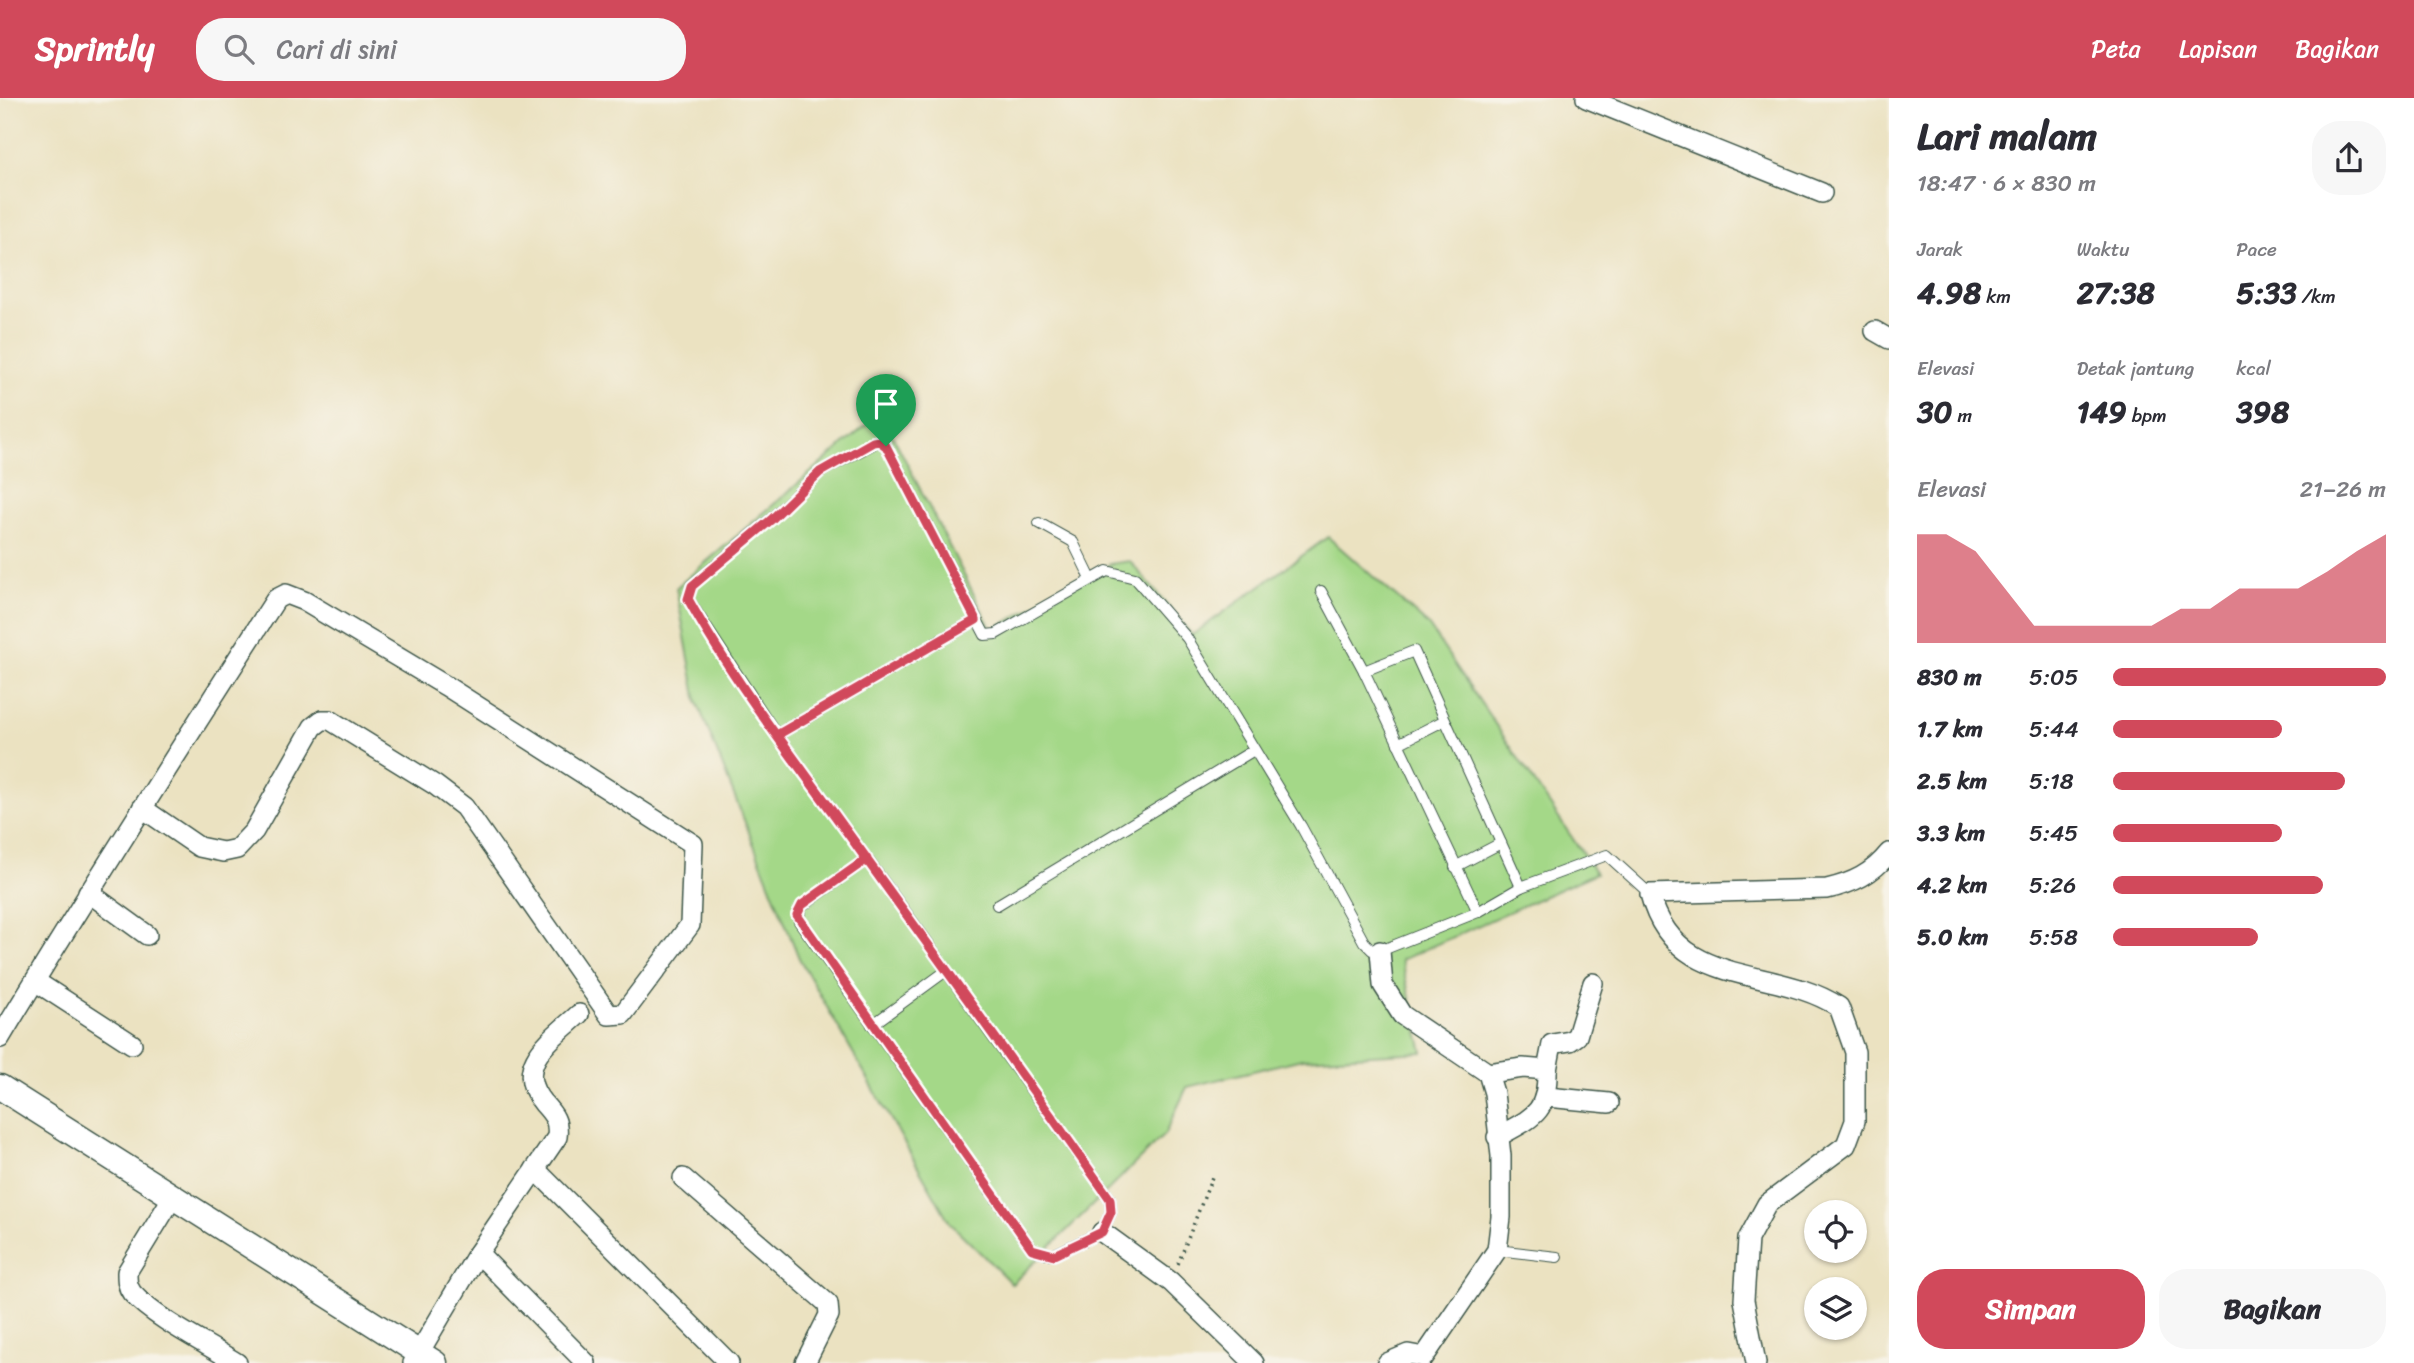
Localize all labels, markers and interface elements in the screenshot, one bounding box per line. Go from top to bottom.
search box [196,18,686,81]
text: Sprintly [35,20,154,78]
text: Cari di sini [276,26,397,72]
text: Peta [2091,28,2141,70]
text: Lapisan [2179,28,2257,70]
text: Bagikan [2295,28,2379,70]
icon: search [220,30,258,68]
text: Lari malam [1917,103,2097,170]
button: share [2312,121,2386,195]
text: 18:47 · 6 × 830 m [1917,163,2096,204]
text: Jarak [1917,233,1963,266]
text: Waktu [2077,233,2129,266]
text: Pace [2236,233,2277,266]
text: 4.98 [1917,266,1981,320]
text: 27:38 [2077,266,2155,320]
text: 5:33 [2236,266,2297,320]
text: km [1981,280,2011,313]
text: /km [2297,280,2336,313]
text: Elevasi [1917,352,1974,385]
text: Detak jantung [2077,352,2194,385]
text: kcal [2236,352,2271,385]
pin [856,374,916,446]
icon: arrive [867,385,905,423]
text: 30 [1917,385,1952,439]
text: 149 [2077,385,2127,439]
text: 398 [2236,385,2289,439]
text: m [1952,399,1972,432]
text: bpm [2127,399,2167,432]
text: Elevasi [1917,469,1986,510]
text: 21–26 m [2300,469,2386,510]
text: 830 m [1917,657,1982,698]
text: 5:05 [2029,657,2079,698]
text: 1.7 km [1917,709,1983,750]
text: 5:44 [2029,709,2079,750]
text: 2.5 km [1917,761,1987,802]
text: 5:18 [2029,761,2074,802]
text: 3.3 km [1917,813,1985,854]
text: 5:45 [2029,813,2078,854]
text: 4.2 km [1917,865,1987,906]
text: 5:26 [2029,865,2076,906]
text: 5.0 km [1917,917,1988,958]
text: 5:58 [2029,917,2078,958]
map controls [1804,1200,1867,1340]
button: locate [1804,1200,1867,1263]
button: Simpan [1917,1269,2145,1349]
button: Bagikan [2159,1269,2386,1349]
button: layers [1804,1277,1867,1340]

